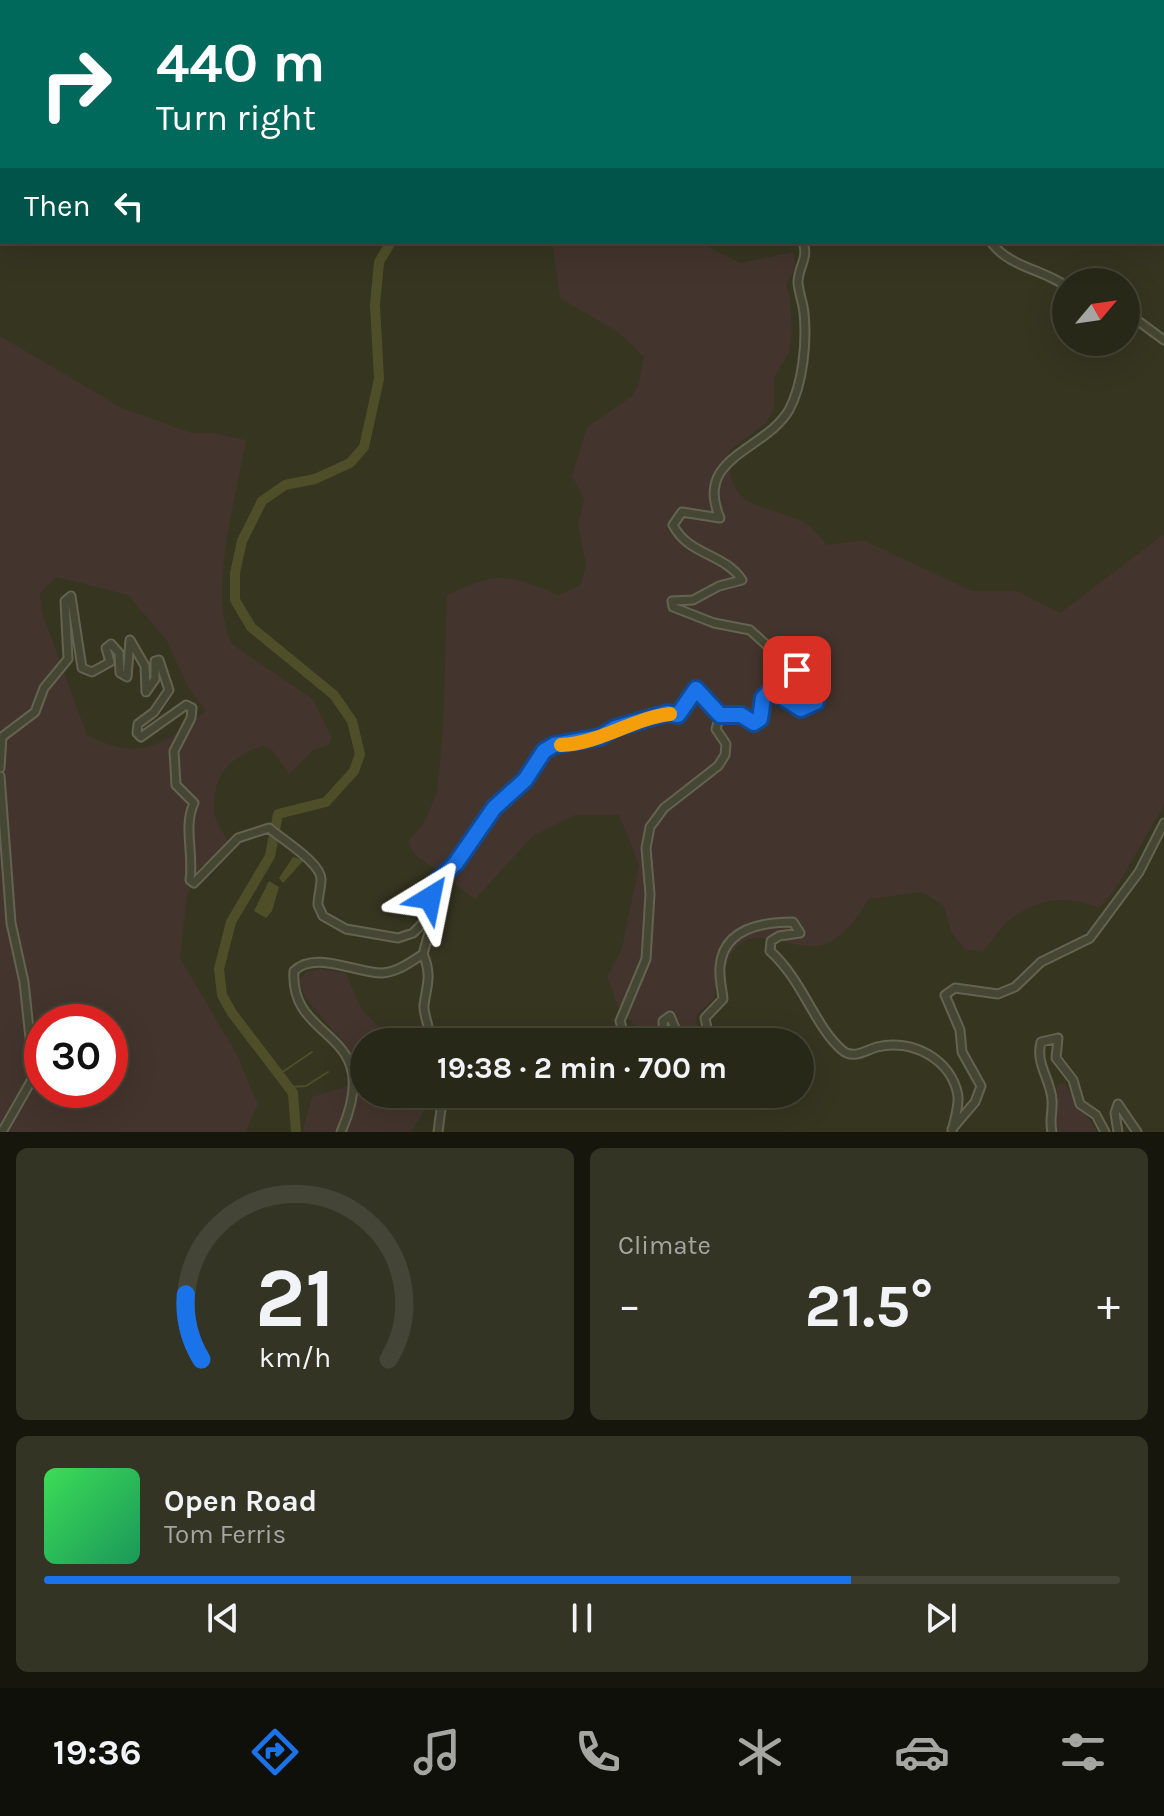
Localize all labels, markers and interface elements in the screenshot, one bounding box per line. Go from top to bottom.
text: 440 m [156,30,325,95]
icon: right [24,32,128,136]
text: Turn right [156,97,316,139]
icon: left [107,184,151,228]
text: Then [24,188,91,224]
north arrow [1052,268,1140,356]
map controls [1052,268,1140,356]
pin [763,636,831,704]
icon: arrive [775,648,819,692]
position arrow [388,856,472,940]
speed limit sign: 30 [24,1004,128,1108]
text: 19:38 · 2 min · 700 m [437,1050,727,1086]
text: Climate [618,1230,711,1261]
text: 21 [255,1250,335,1347]
text: 21.5° [805,1271,933,1341]
text: − [618,1280,641,1331]
text: + [1097,1280,1120,1331]
text: km/h [259,1341,331,1374]
text: Open Road [164,1483,317,1519]
text: Tom Ferris [164,1519,286,1550]
icon: previous [201,1596,245,1640]
icon: pause [560,1596,604,1640]
icon: next [919,1596,963,1640]
icon: directions [247,1724,303,1780]
icon: music [409,1724,465,1780]
icon: phone [570,1724,626,1780]
icon: climate [732,1724,788,1780]
icon: car [894,1724,950,1780]
icon: filters [1055,1724,1111,1780]
text: 19:36 [53,1731,142,1773]

